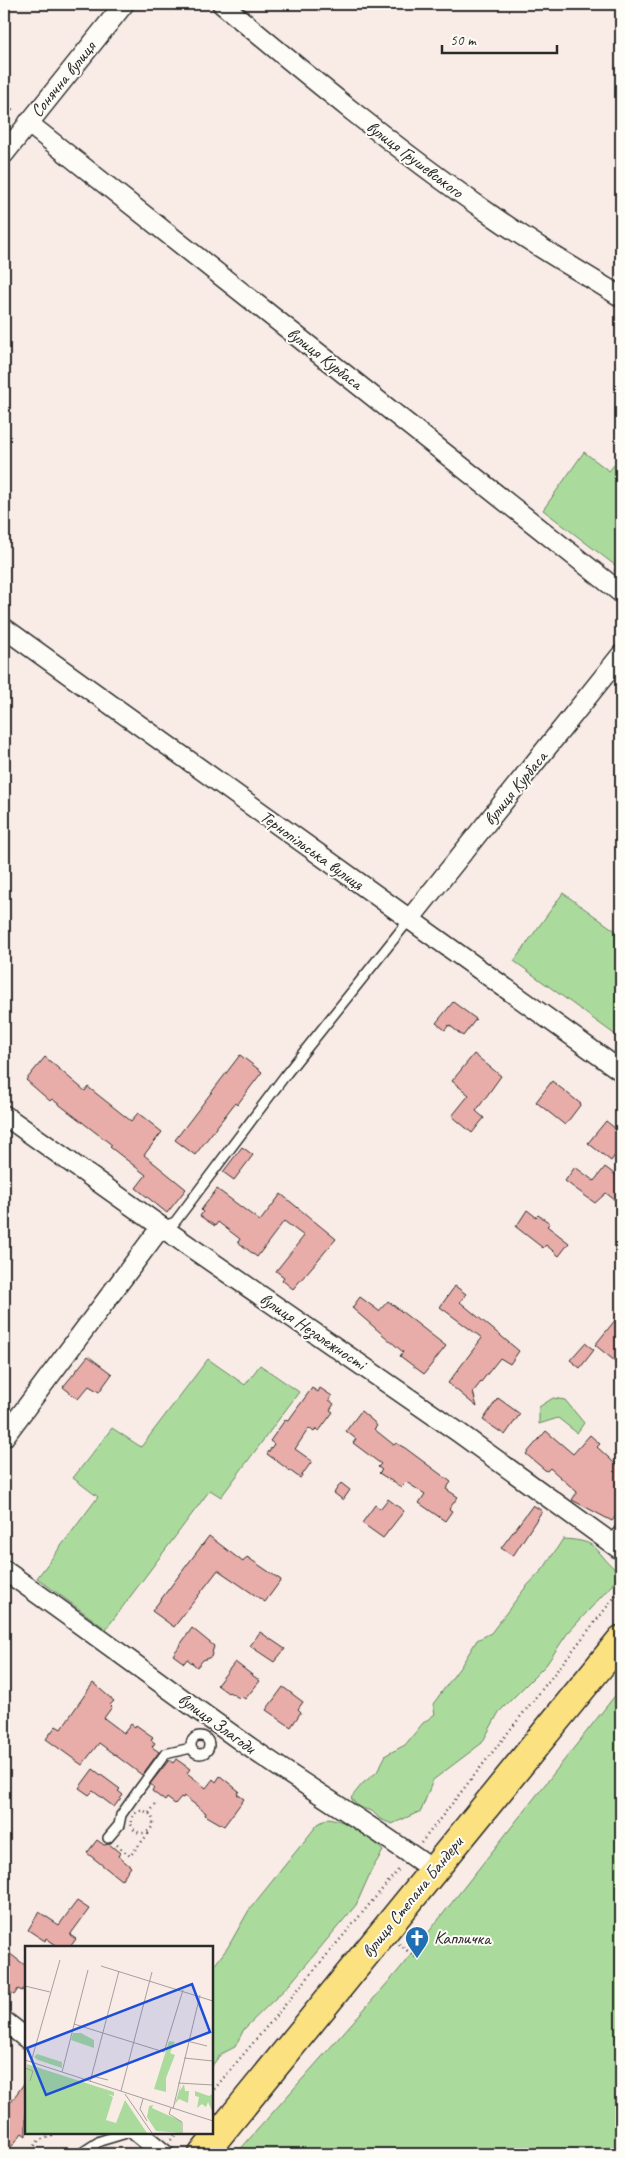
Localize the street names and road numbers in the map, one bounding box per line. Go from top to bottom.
street label: Сонячна вулиця [26,35,102,122]
street label: вулиця Грушевського [362,115,469,204]
street label: вулиця Курбаса [283,322,368,395]
street label: вулиця Курбаса [478,745,553,830]
street label: Тернопільська вулиця [256,805,369,896]
street label: вулиця Незалежності [255,1287,373,1377]
street label: вулиця Злагоди [174,1688,261,1759]
street label: вулиця Степана Бандери [356,1831,469,1962]

